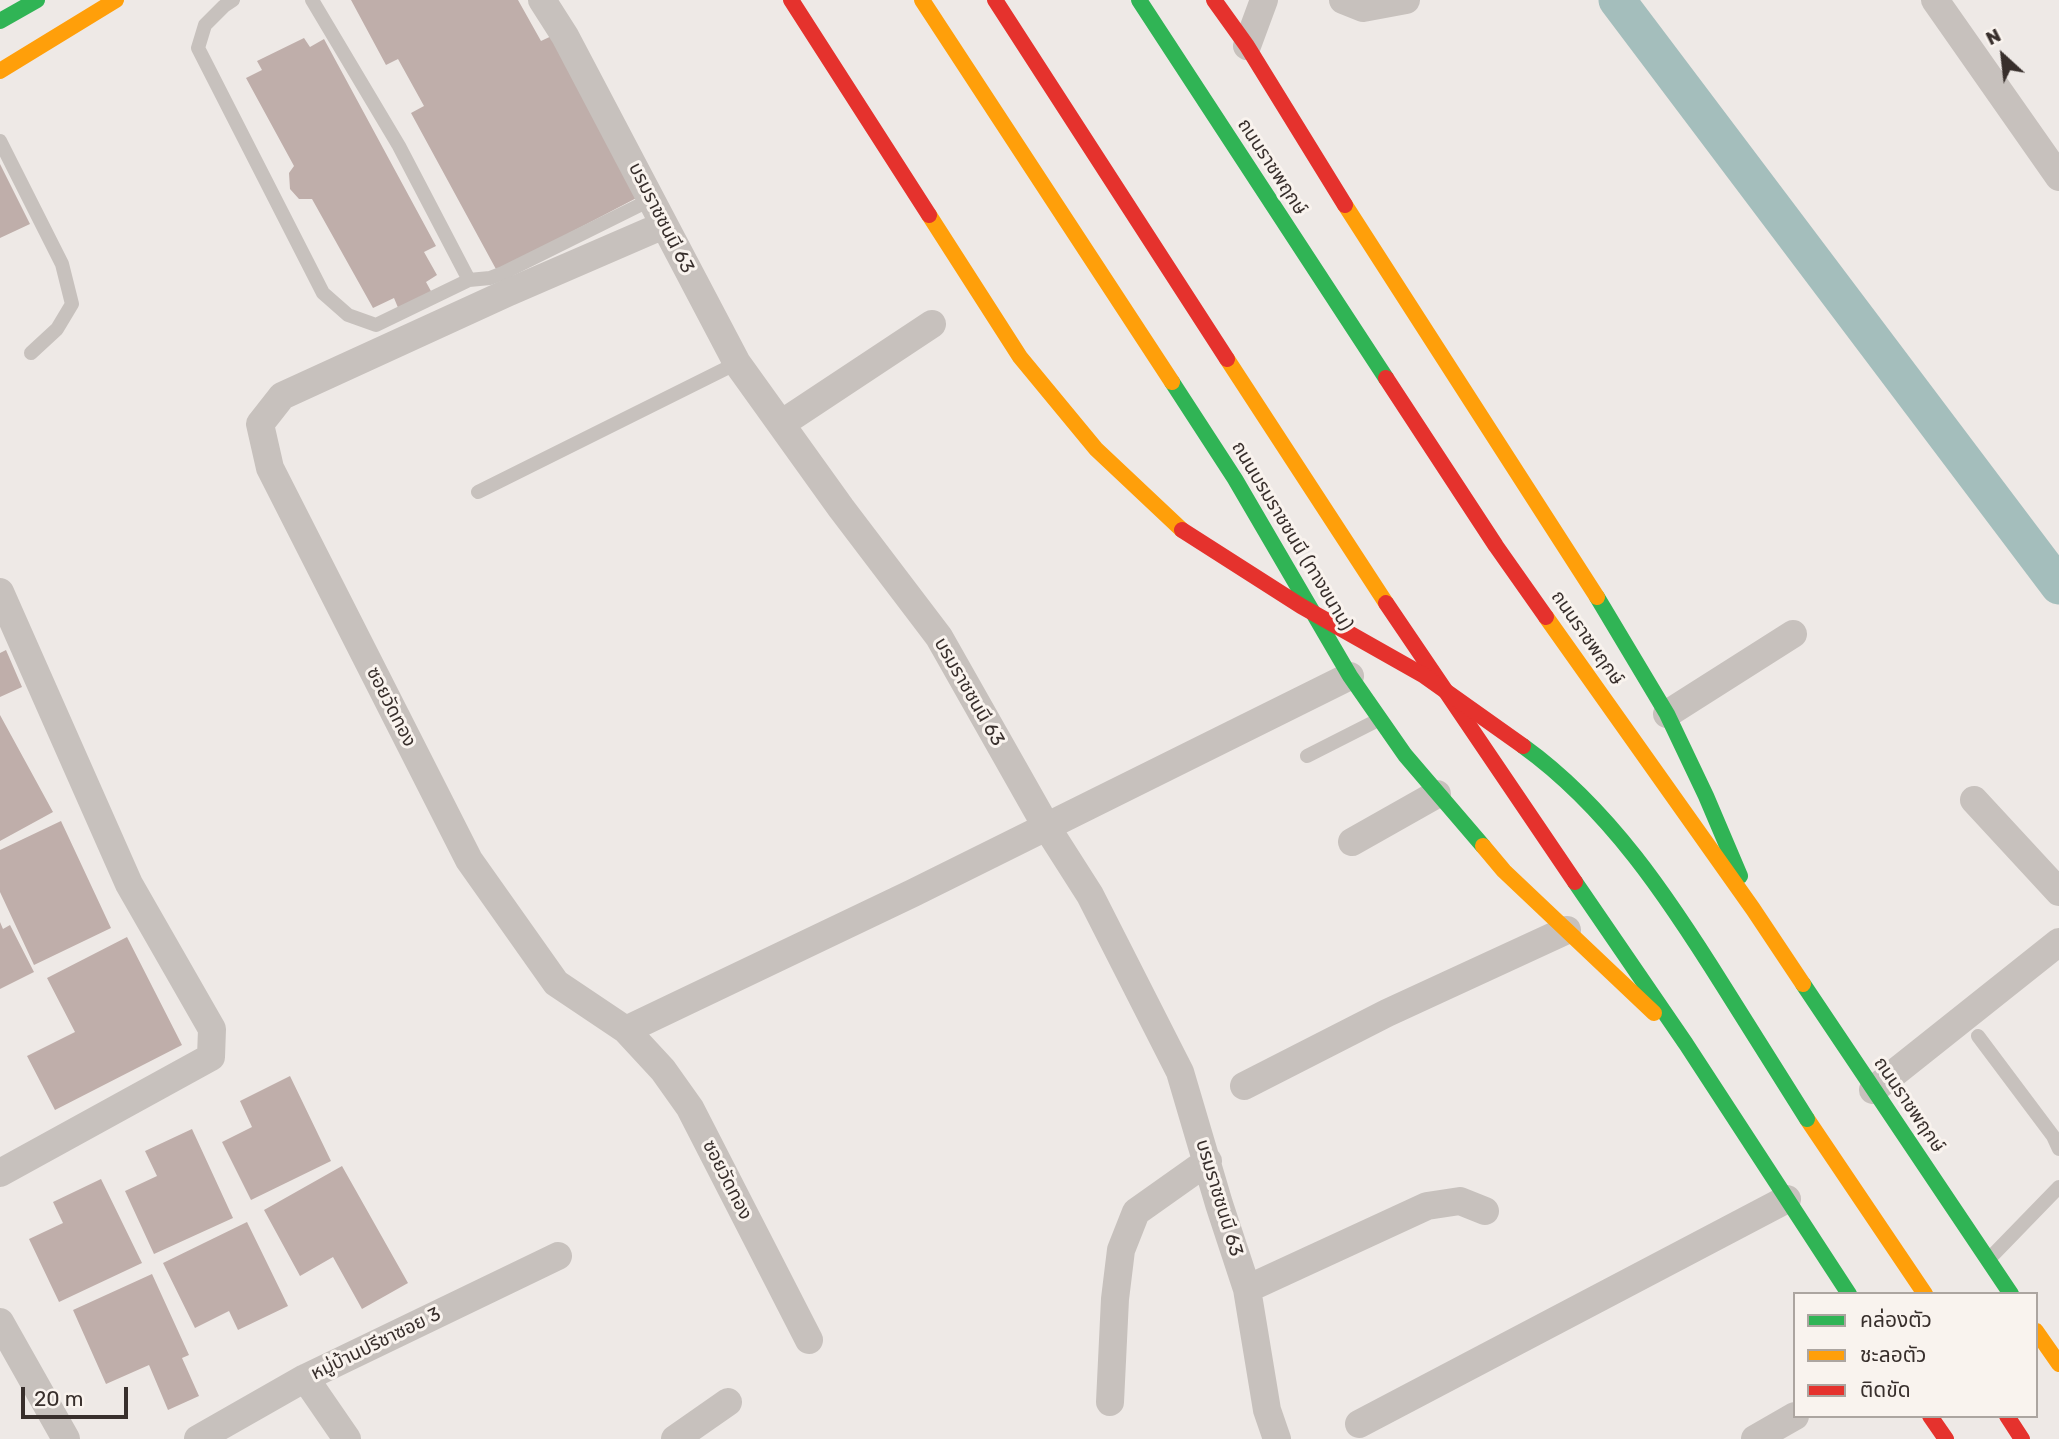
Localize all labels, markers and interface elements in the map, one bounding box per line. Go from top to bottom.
north arrow [1968,21,2038,91]
text: N [1982,23,2005,50]
street label: ถนนราชพฤกษ์ [1232,115,1312,219]
street label: บรมราชชนนี 63 [623,159,699,277]
street label: ถนนบรมราชชนนี (ทางขนาน) [1226,437,1358,635]
street label: ถนนราชพฤกษ์ [1546,586,1628,690]
street label: บรมราชชนนี 63 [929,634,1009,750]
street label: ซอยวัดทอง [361,663,421,751]
street label: ถนนราชพฤกษ์ [1869,1053,1949,1157]
street label: ซอยวัดทอง [697,1136,757,1224]
street label: บรมราชชนนี 63 [1190,1137,1248,1259]
legend [1793,1292,2038,1418]
street label: หมู่บ้านปรีชาซอย 3 [307,1303,445,1385]
text: คล่องตัว [1860,1307,1932,1332]
text: ชะลอตัว [1860,1342,1926,1367]
scale bar [24,1372,131,1416]
text: ติดขัด [1860,1377,1911,1402]
text: 20 m [34,1386,83,1411]

